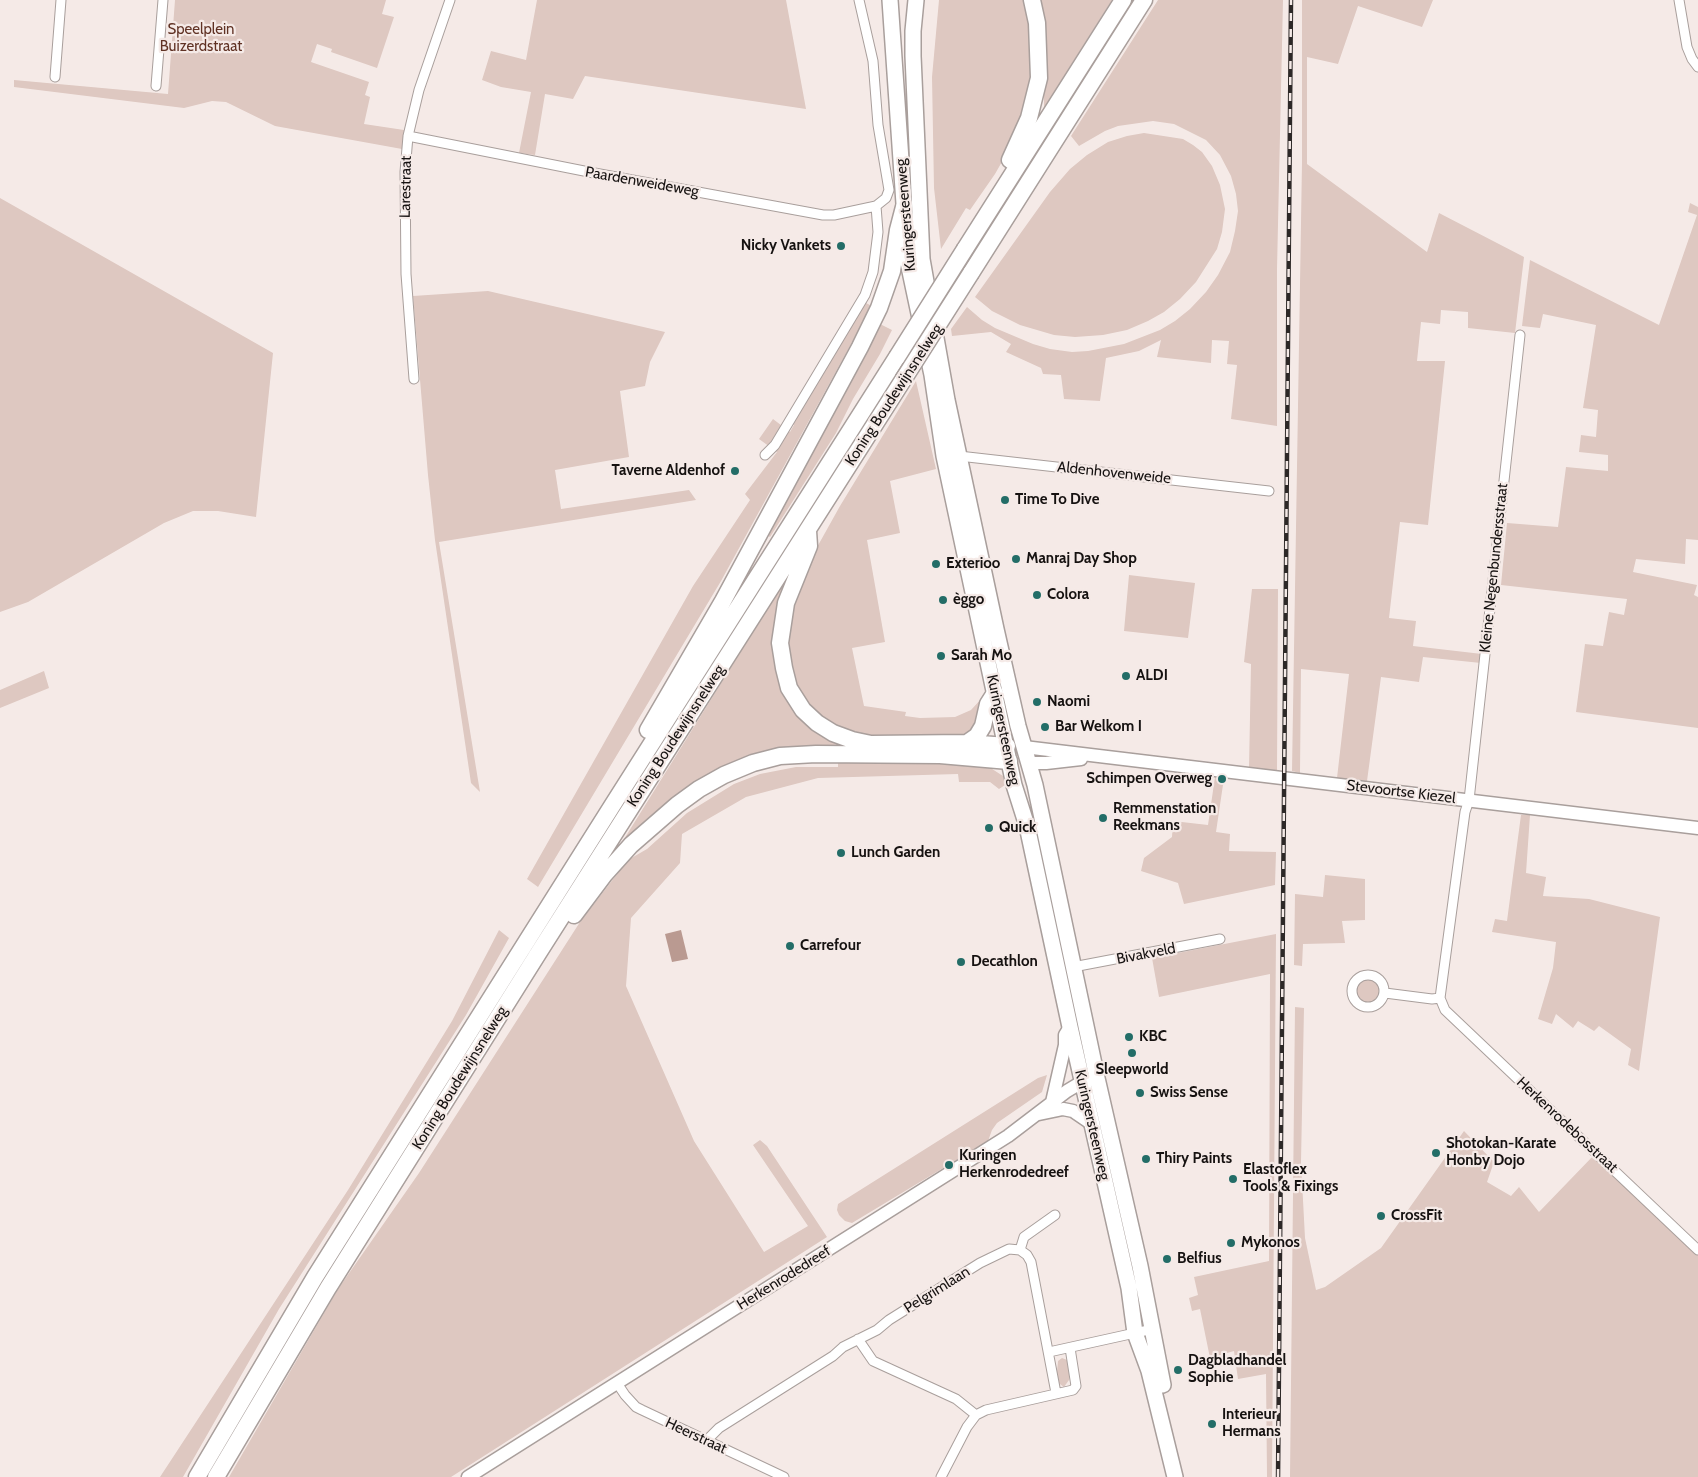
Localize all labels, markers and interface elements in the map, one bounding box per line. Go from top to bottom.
park label: Speelplein Buizerdstraat [160,21,242,56]
street label: Larestraat [396,156,416,218]
street label: Kuringersteenweg [892,158,920,272]
street label: Paardenweideweg [584,163,700,201]
place label: Nicky Vankets [741,237,831,255]
marker: Nicky Vankets [835,240,847,252]
street label: Koning Boudewijnsnelweg [841,321,947,469]
street label: Aldenhovenweide [1056,458,1172,488]
place label: Taverne Aldenhof [611,462,725,480]
marker: Taverne Aldenhof [729,465,741,477]
street label: Kleine Negenbundersstraat [1476,482,1512,654]
place label: Time To Dive [1015,491,1099,509]
marker: Time To Dive [999,494,1011,506]
place label: Manraj Day Shop [1026,550,1137,568]
marker: Manraj Day Shop [1010,553,1022,565]
place label: Exterioo [946,555,1000,573]
marker: Exterioo [930,558,942,570]
place label: Colora [1047,586,1089,604]
marker: Colora [1031,589,1043,601]
place label: èggo [953,591,984,609]
marker: èggo [937,594,949,606]
place label: Sarah Mo [951,647,1012,665]
marker: Sarah Mo [935,650,947,662]
street label: Koning Boudewijnsnelweg [623,662,729,810]
place label: ALDI [1136,667,1168,685]
marker: ALDI [1120,670,1132,682]
street label: Kuringersteenweg [982,673,1024,787]
place label: Naomi [1047,693,1090,711]
marker: Naomi [1031,696,1043,708]
place label: Bar Welkom I [1055,718,1142,736]
marker: Bar Welkom I [1039,721,1051,733]
place label: Schimpen Overweg [1086,770,1212,788]
marker: Schimpen Overweg [1216,773,1228,785]
street label: Stevoortse Kiezel [1345,776,1457,808]
place label: Remmenstation Reekmans [1113,800,1216,835]
marker: Remmenstation Reekmans [1097,812,1109,824]
place label: Quick [999,819,1036,837]
marker: Quick [983,822,995,834]
place label: Lunch Garden [851,844,940,862]
marker: Lunch Garden [835,847,847,859]
place label: Carrefour [800,937,861,955]
street label: Bivakveld [1115,939,1177,969]
marker: Carrefour [784,940,796,952]
place label: Decathlon [971,953,1038,971]
marker: Decathlon [955,956,967,968]
street label: Koning Boudewijnsnelweg [409,1003,511,1153]
place label: KBC [1139,1028,1167,1046]
marker: KBC [1123,1031,1135,1043]
marker: Sleepworld [1126,1047,1138,1059]
place label: Sleepworld [1095,1061,1169,1079]
street label: Kuringersteenweg [1071,1068,1113,1182]
street label: Herkenrodebosstraat [1513,1073,1621,1177]
place label: Swiss Sense [1150,1084,1228,1102]
marker: Swiss Sense [1134,1087,1146,1099]
place label: Shotokan-Karate Honby Dojo [1446,1135,1556,1170]
place label: Kuringen Herkenrodedreef [959,1147,1069,1182]
marker: Shotokan-Karate Honby Dojo [1430,1147,1442,1159]
place label: Thiry Paints [1156,1150,1232,1168]
marker: Thiry Paints [1140,1153,1152,1165]
marker: Kuringen Herkenrodedreef [943,1159,955,1171]
place label: Elastoflex Tools & Fixings [1243,1161,1338,1196]
marker: Elastoflex Tools & Fixings [1227,1173,1239,1185]
place label: CrossFit [1391,1207,1442,1225]
marker: CrossFit [1375,1210,1387,1222]
place label: Mykonos [1241,1234,1300,1252]
marker: Mykonos [1225,1237,1237,1249]
street label: Herkenrodedreef [734,1242,834,1314]
place label: Belfius [1177,1250,1222,1268]
marker: Belfius [1161,1253,1173,1265]
street label: Pelgrimlaan [901,1263,973,1317]
place label: Dagbladhandel Sophie [1188,1352,1286,1387]
marker: Dagbladhandel Sophie [1172,1364,1184,1376]
place label: Interieur Hermans [1222,1406,1281,1441]
street label: Heerstraat [662,1414,730,1458]
marker: Interieur Hermans [1206,1418,1218,1430]

